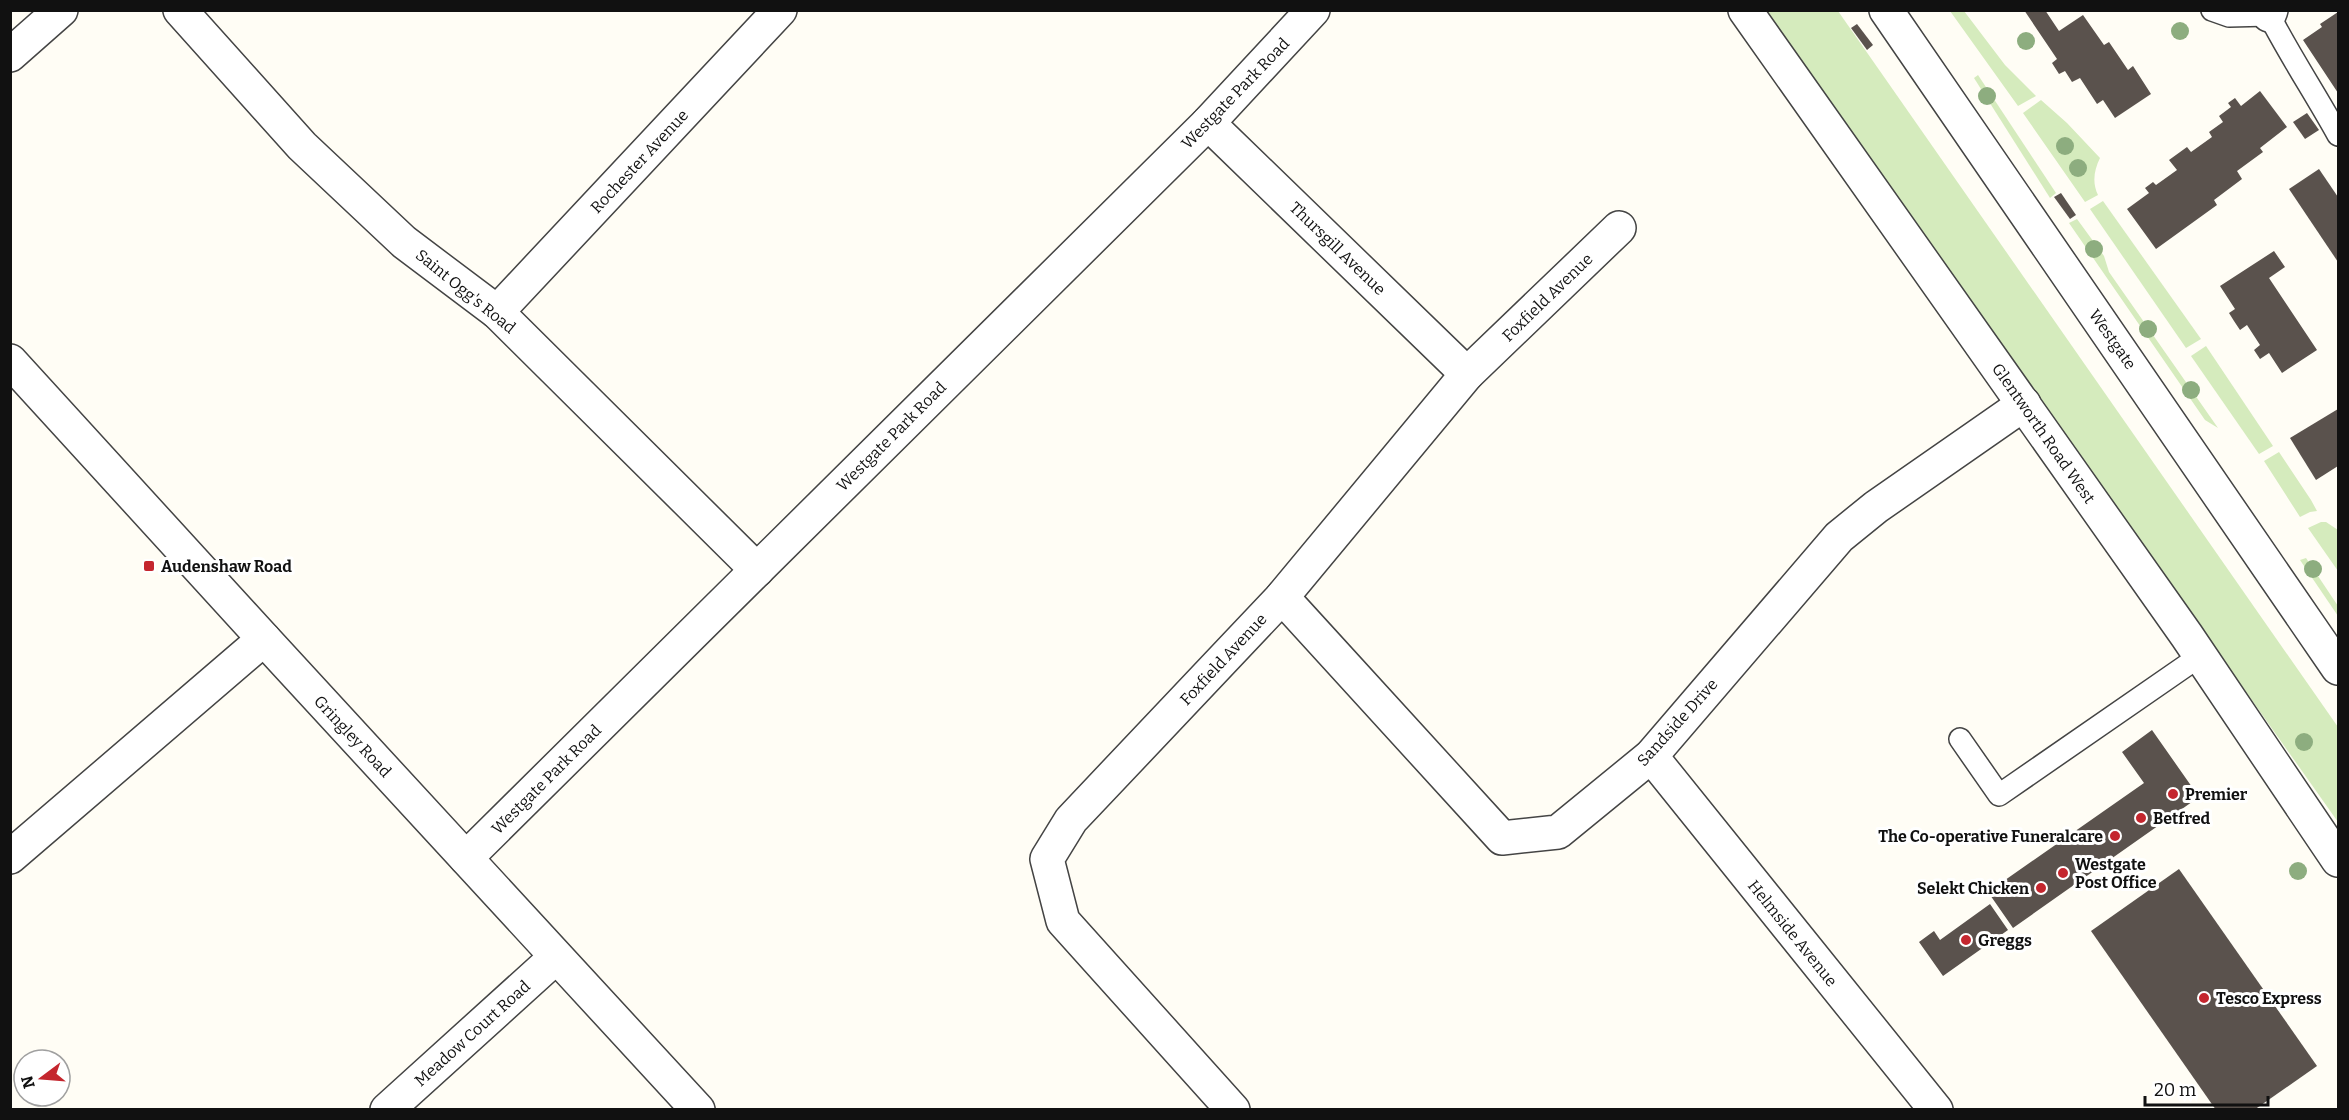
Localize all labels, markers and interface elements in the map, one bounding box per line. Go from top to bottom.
street label: Westgate Park Road [1178,34,1294,153]
street label: Rochester Avenue [587,106,692,217]
street label: Thursgill Avenue [1286,198,1389,299]
street label: Saint Ogg's Road [412,245,520,338]
street label: Foxfield Avenue [1498,249,1596,345]
street label: Westgate [2085,306,2140,373]
street label: Glentworth Road West [1988,360,2099,507]
street label: Westgate Park Road [833,377,950,495]
place label: Audenshaw Road [161,557,292,576]
marker: Audenshaw Road [142,559,156,573]
street label: Foxfield Avenue [1176,610,1271,709]
street label: Sandside Drive [1633,675,1722,770]
street label: Gringley Road [310,692,396,781]
street label: Westgate Park Road [488,720,605,838]
place label: Premier [2185,785,2248,804]
marker: Premier [2166,787,2180,801]
place label: Betfred [2153,809,2210,828]
marker: Betfred [2134,811,2148,825]
place label: The Co-operative Funeralcare [1878,827,2103,846]
marker: The Co-operative Funeralcare [2108,829,2122,843]
place label: Westgate Post Office [2075,855,2157,892]
marker: Westgate Post Office [2056,866,2070,880]
street label: Helmside Avenue [1744,876,1841,990]
place label: Selekt Chicken [1917,879,2030,898]
marker: Selekt Chicken [2034,881,2048,895]
place label: Greggs [1978,931,2032,950]
marker: Greggs [1959,933,1973,947]
street label: Meadow Court Road [411,976,534,1090]
place label: Tesco Express [2216,989,2322,1008]
marker: Tesco Express [2197,991,2211,1005]
north arrow [12,1048,72,1108]
scale bar [2145,1069,2268,1107]
text: N [17,1073,39,1091]
text: 20 m [2154,1079,2196,1101]

